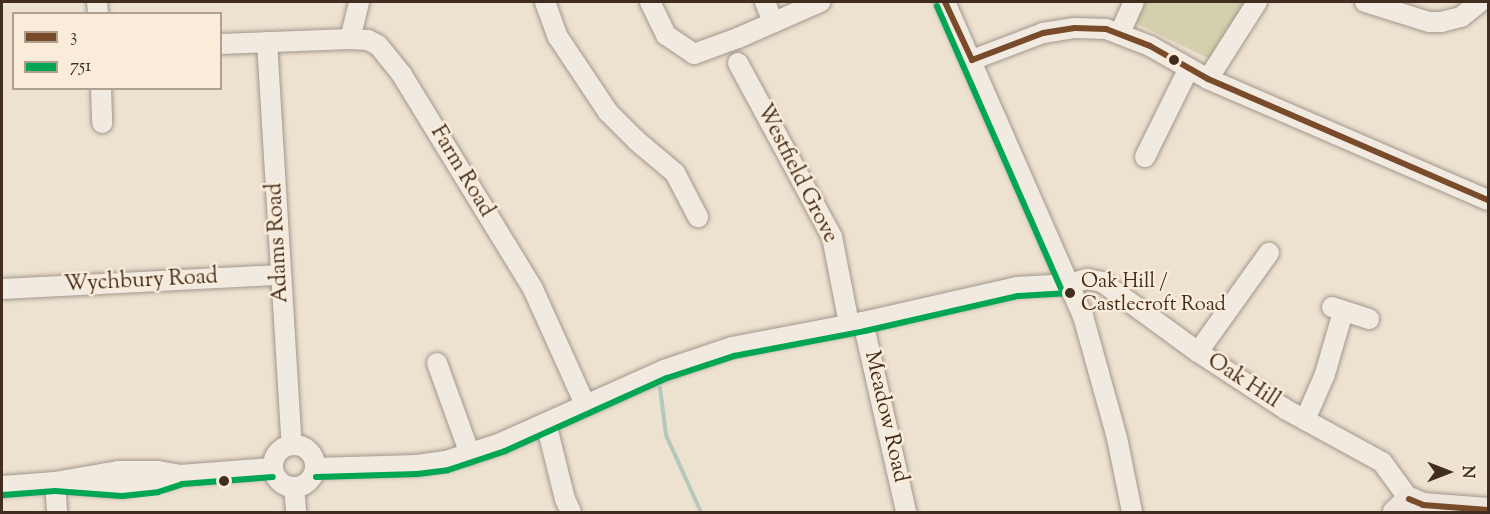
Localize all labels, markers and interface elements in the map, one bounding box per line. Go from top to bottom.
legend [12,12,222,90]
text: 3 [70,24,77,50]
text: 751 [70,54,91,80]
unlabelled marker [1168,54,1180,66]
street label: Westfield Grove [750,100,842,248]
street label: Farm Road [423,121,499,223]
street label: Adams Road [263,182,295,304]
street label: Wychbury Road [63,265,219,299]
place label: Oak Hill / Castlecroft Road [1081,270,1226,317]
marker: Oak Hill / Castlecroft Road [1064,287,1076,299]
street label: Meadow Road [857,349,913,485]
street label: Oak Hill [1202,349,1284,415]
north arrow [1418,442,1478,502]
text: N [1455,466,1478,478]
unlabelled marker [218,475,230,487]

